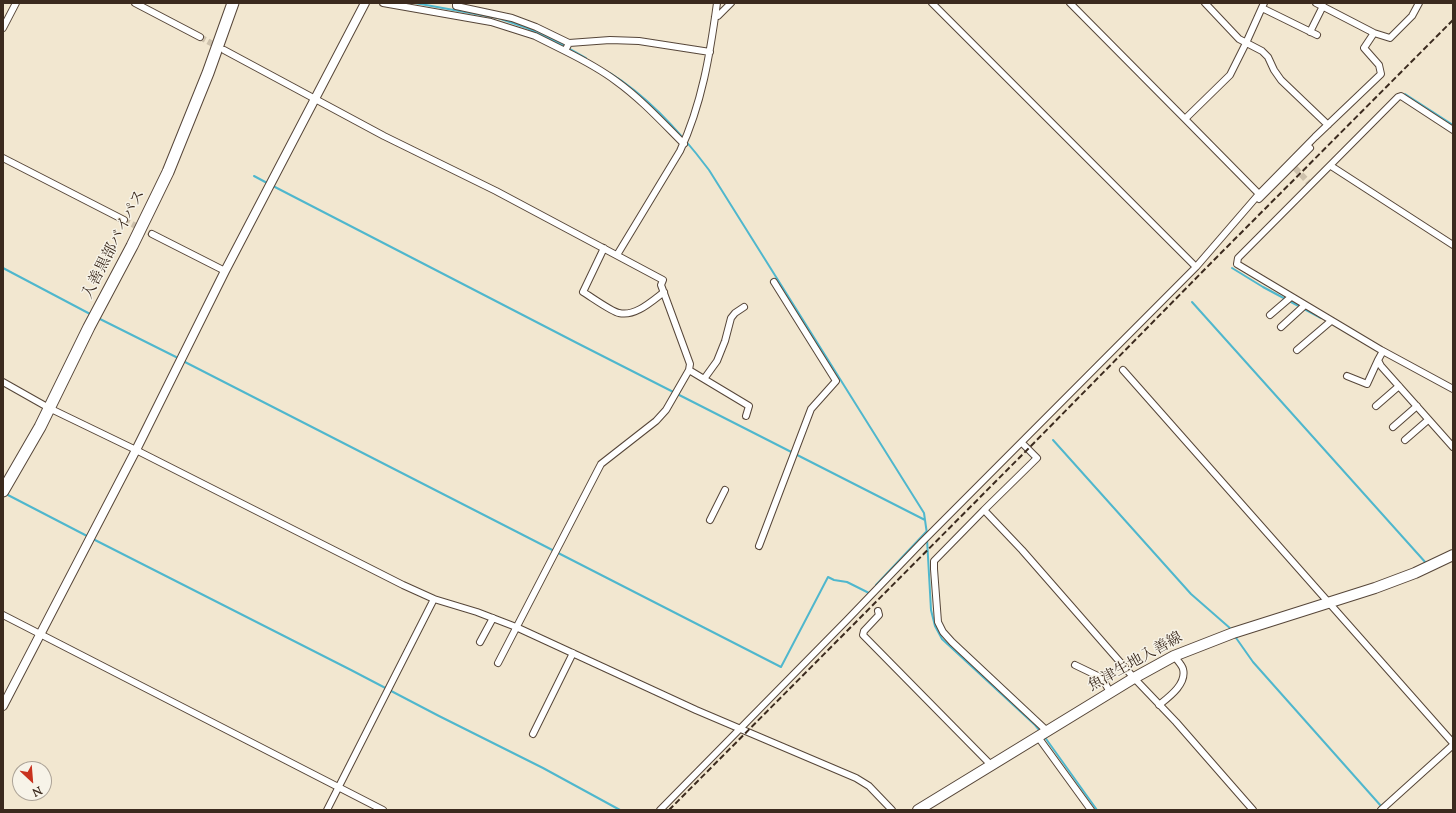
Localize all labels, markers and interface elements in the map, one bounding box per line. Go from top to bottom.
street label: 入善黒部バイパス [80,187,150,303]
street label: 魚津生地入善線 [1086,630,1186,696]
north arrow [12,761,52,801]
text: N [29,782,44,800]

